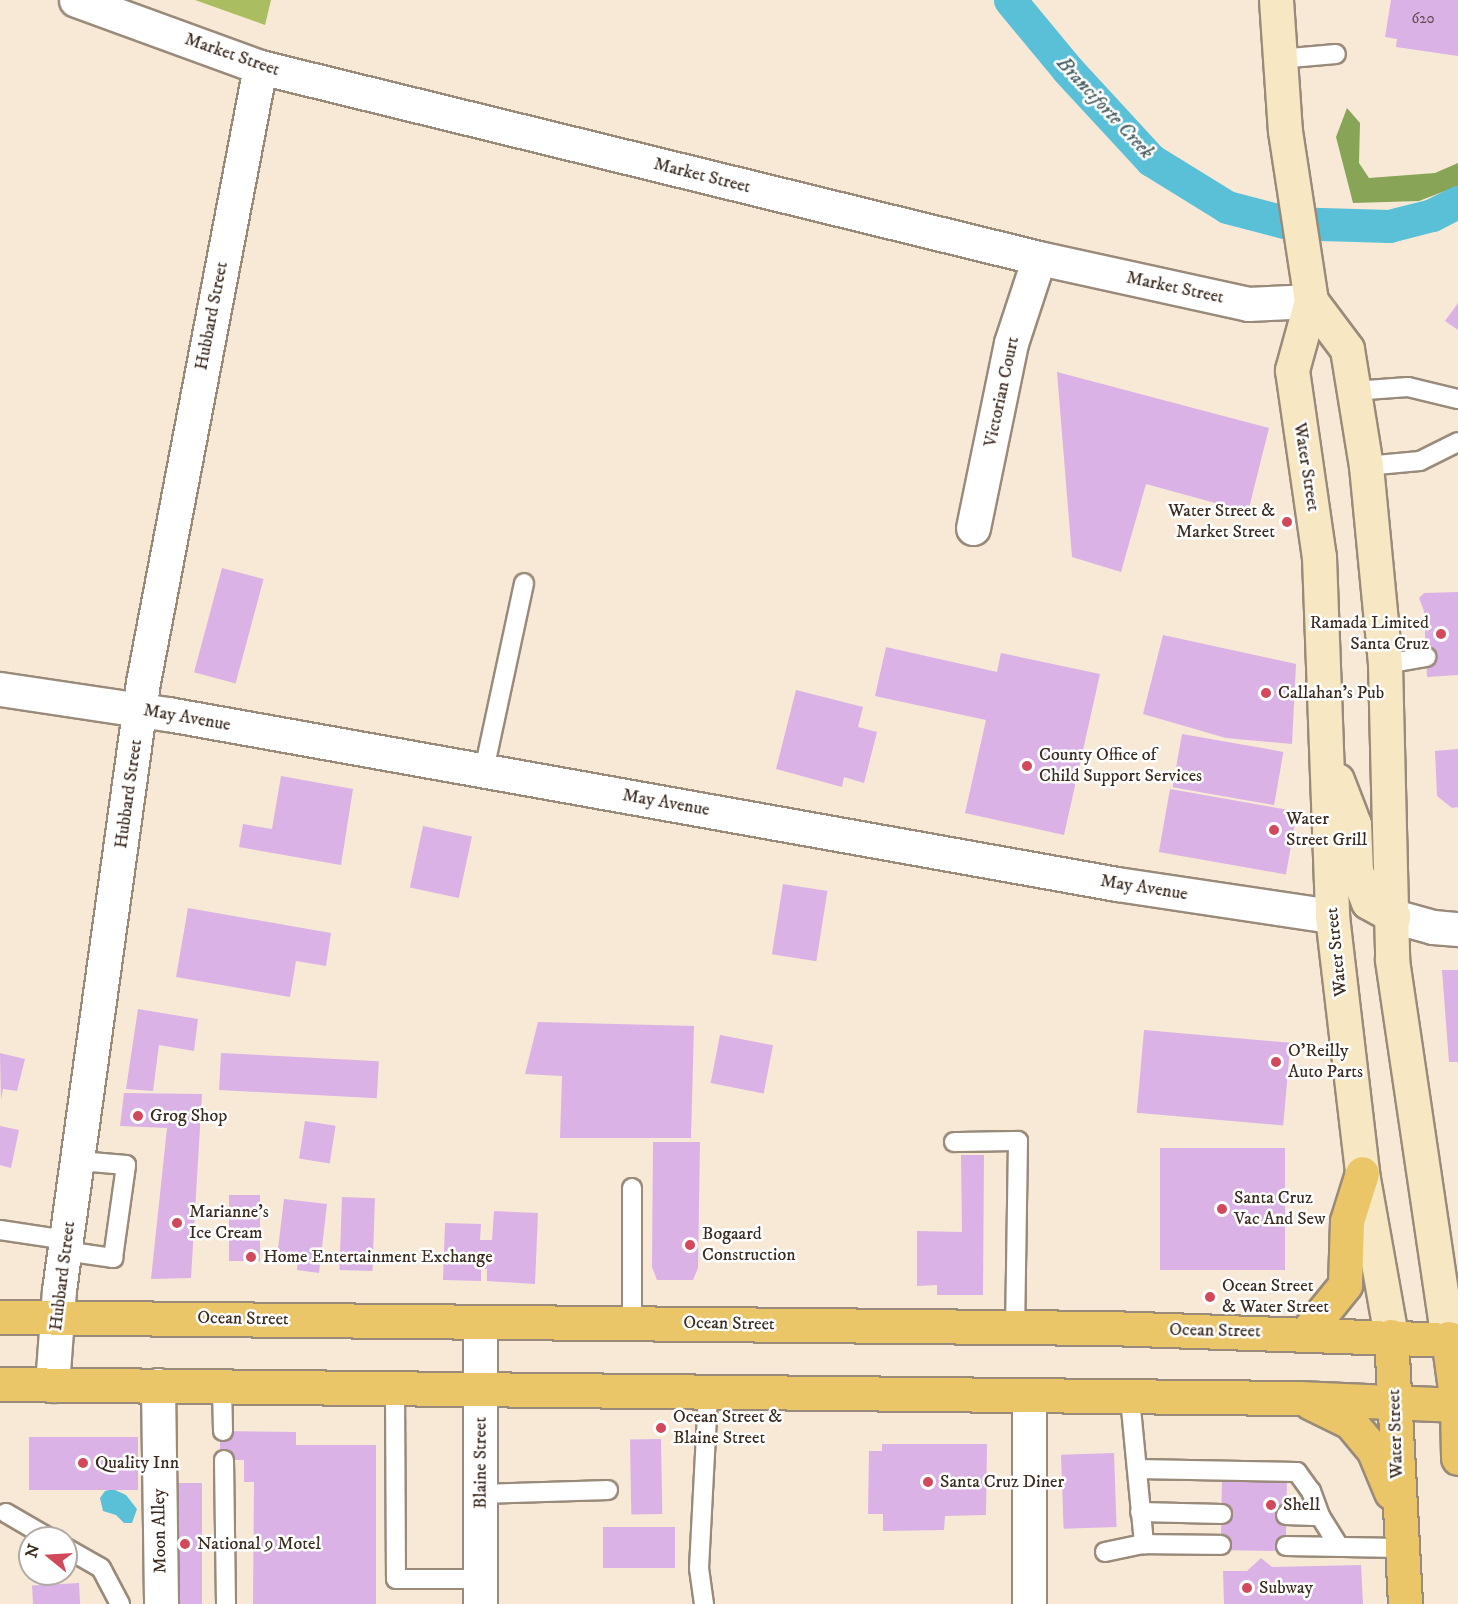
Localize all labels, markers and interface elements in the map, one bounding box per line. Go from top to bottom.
house number: 620 [1411,10,1435,28]
street label: Market Street [182,29,282,81]
water label: Branciforte Creek [1051,52,1159,164]
street label: Market Street [651,154,753,198]
street label: Hubbard Street [191,260,233,372]
street label: Market Street [1124,267,1226,309]
street label: Victorian Court [980,335,1024,449]
street label: Water Street [1288,421,1324,513]
place label: Water Street & Market Street [1168,501,1275,544]
marker: Water Street & Market Street [1280,515,1294,529]
place label: Ramada Limited Santa Cruz [1310,613,1429,656]
marker: Ramada Limited Santa Cruz [1434,627,1448,641]
place label: Callahan's Pub [1278,682,1384,704]
marker: Callahan's Pub [1259,686,1273,700]
street label: May Avenue [142,700,232,736]
street label: Hubbard Street [111,738,147,850]
place label: County Office of Child Support Services [1039,745,1202,788]
marker: County Office of Child Support Services [1020,759,1034,773]
street label: May Avenue [621,785,711,821]
place label: Water Street Grill [1286,809,1367,852]
marker: Water Street Grill [1267,823,1281,837]
street label: May Avenue [1099,870,1189,906]
street label: Water Street [1322,906,1352,998]
place label: O'Reilly Auto Parts [1288,1041,1363,1084]
marker: O'Reilly Auto Parts [1269,1055,1283,1069]
place label: Grog Shop [150,1105,227,1127]
marker: Grog Shop [131,1109,145,1123]
place label: Santa Cruz Vac And Sew [1234,1188,1326,1230]
place label: Marianne's Ice Cream [189,1202,269,1244]
marker: Santa Cruz Vac And Sew [1215,1202,1229,1216]
marker: Marianne's Ice Cream [170,1216,184,1230]
street label: Hubbard Street [46,1220,80,1332]
place label: Bogaard Construction [702,1224,796,1266]
marker: Bogaard Construction [683,1238,697,1252]
place label: Home Entertainment Exchange [263,1246,493,1268]
marker: Home Entertainment Exchange [244,1250,258,1264]
place label: Ocean Street & Water Street [1222,1276,1329,1318]
marker: Ocean Street & Water Street [1203,1290,1217,1304]
street label: Ocean Street [197,1307,289,1331]
street label: Ocean Street [683,1312,775,1336]
street label: Ocean Street [1169,1319,1261,1343]
street label: Water Street [1384,1389,1408,1479]
place label: Ocean Street & Blaine Street [673,1407,782,1450]
street label: Blaine Street [470,1417,492,1509]
marker: Ocean Street & Blaine Street [654,1421,668,1435]
place label: Quality Inn [95,1452,179,1474]
marker: Quality Inn [76,1456,90,1470]
place label: Santa Cruz Diner [940,1471,1064,1493]
marker: Santa Cruz Diner [921,1475,935,1489]
street label: Moon Alley [148,1488,172,1574]
place label: Shell [1283,1494,1320,1516]
marker: Shell [1264,1498,1278,1512]
north arrow [18,1526,78,1586]
place label: National 9 Motel [197,1533,321,1555]
marker: National 9 Motel [178,1537,192,1551]
text: N [21,1542,44,1560]
place label: Subway [1259,1577,1313,1599]
marker: Subway [1240,1581,1254,1595]

